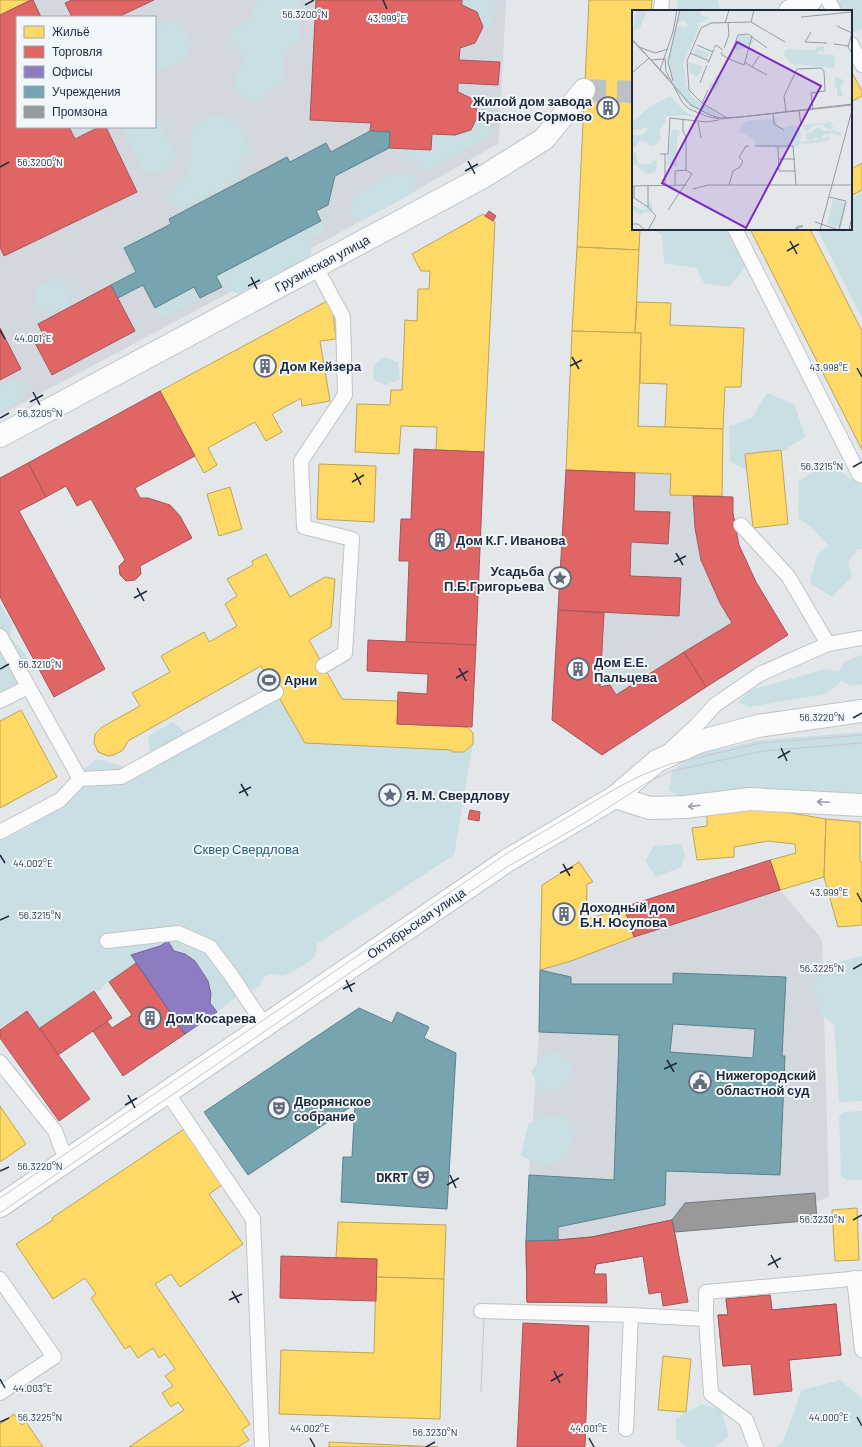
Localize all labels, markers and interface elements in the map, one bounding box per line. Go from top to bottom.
text: 56.3200°N [282,8,328,20]
inset map [632,10,852,230]
text: 43.999°E [368,12,406,24]
legend [16,16,156,128]
text: Жильё [52,24,90,38]
text: Торговля [52,44,102,59]
text: Офисы [52,64,93,79]
text: Учреждения [52,84,121,99]
place label: Жилой дом завода Красное Сормово [472,93,593,124]
building icon: Жилой дом завода Красное Сормово [595,95,621,121]
text: Промзона [52,104,108,119]
text: 56.3200°N [17,156,63,168]
street label: Грузинская улица [272,231,373,295]
text: 44.001°E [14,332,52,344]
building icon: Дом Кейзера [252,353,278,379]
place label: Дом Кейзера [280,358,362,374]
text: 43.998°E [810,361,848,373]
text: 56.3205°N [18,407,62,419]
text: 56.3215°N [801,460,843,472]
building icon: Дом К.Г. Иванова [427,527,453,553]
place label: Дом К.Г. Иванова [456,532,566,548]
place label: Усадьба П.Б.Григорьева [444,563,545,594]
place icon: Усадьба П.Б.Григорьева [547,565,573,591]
place label: Дом Е.Е. Пальцева [594,654,658,685]
building icon: Дом Е.Е. Пальцева [565,656,591,682]
text: 56.3210°N [18,658,62,670]
sports icon: Арни [256,667,282,693]
place label: Арни [284,672,317,688]
text: 56.3220°N [799,711,845,723]
place icon: Я. М. Свердлову [377,782,403,808]
place label: Я. М. Свердлову [406,787,510,803]
one-way arrow [817,799,830,806]
one-way arrow [688,802,701,810]
park label: Сквер Свердлова [193,841,300,857]
text: 44.002°E [13,857,53,869]
street label: Октябрьская улица [364,884,469,962]
text: 43.999°E [810,886,848,898]
place label: Доходный дом Б.Н. Юсупова [580,899,675,930]
building icon: Доходный дом Б.Н. Юсупова [551,901,577,927]
text: 56.3215°N [19,909,61,921]
text: 56.3225°N [800,962,844,974]
building icon: Дом Косарева [137,1005,163,1031]
place label: Дом Косарева [166,1010,257,1026]
place label: Нижегородский областной суд [716,1067,816,1098]
public building icon: Нижегородский областной суд [687,1069,713,1095]
place label: Дворянское собрание [294,1093,371,1124]
theatre icon: Дворянское собрание [266,1095,292,1121]
text: 56.3220°N [17,1160,63,1172]
theatre icon: DKRT [410,1164,436,1190]
place label: DKRT [376,1169,408,1185]
text: 56.3230°N [800,1213,844,1225]
text: 44.003°E [13,1382,53,1394]
text: 56.3225°N [18,1411,62,1423]
text: 44.000°E [809,1411,849,1423]
text: 44.002°E [290,1422,330,1434]
text: 44.001°E [570,1422,608,1434]
text: 56.3230°N [413,1426,457,1438]

